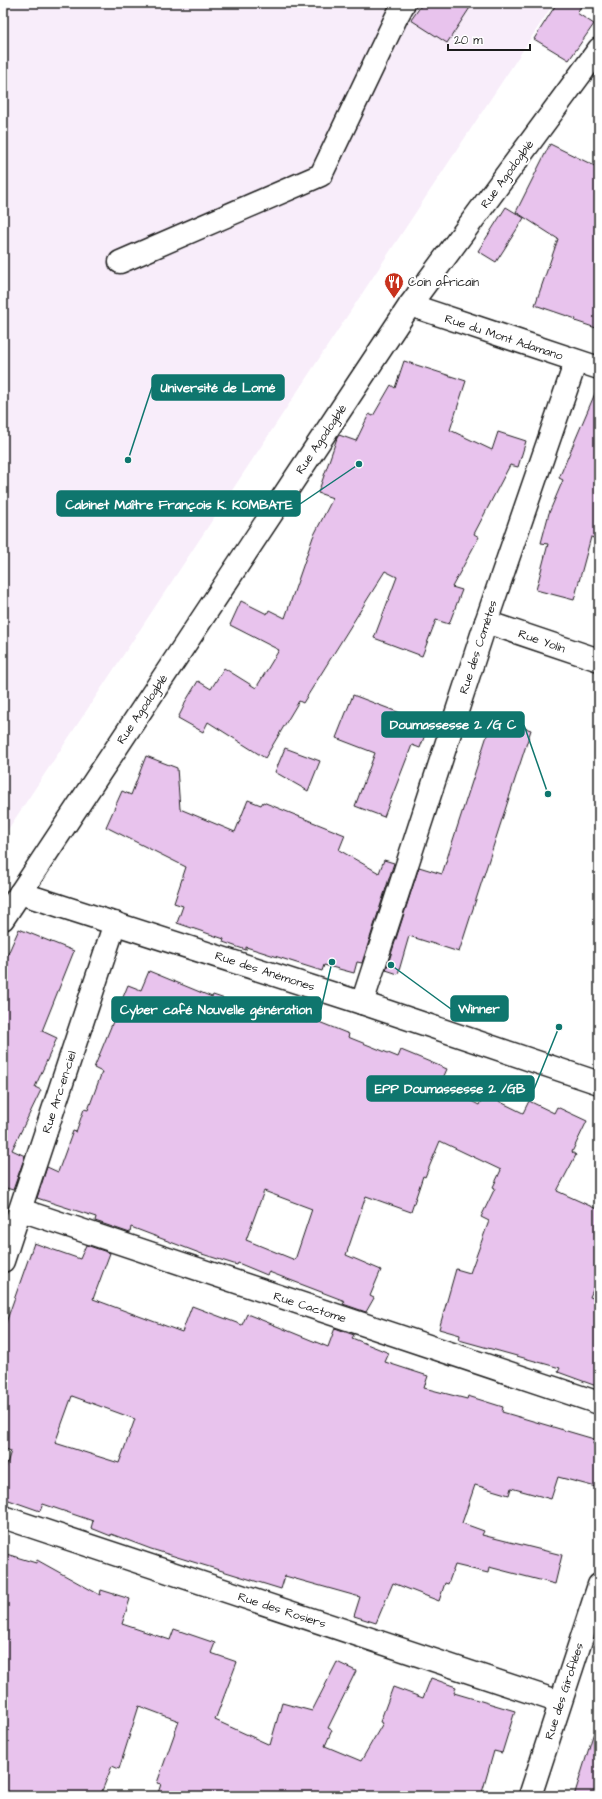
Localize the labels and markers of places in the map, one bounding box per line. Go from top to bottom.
restaurant icon: Coin africain [383,271,405,299]
place label: Coin africain [408,274,479,291]
callout: Université de Lomé [152,375,284,400]
callout: Cabinet Maître François K. KOMBATE [57,491,300,516]
callout: Doumassesse 2 /G C [382,712,524,737]
callout: Winner [451,996,508,1021]
callout: Cyber café Nouvelle génération [112,997,321,1022]
callout: EPP Doumassesse 2 /GB [367,1076,534,1101]

